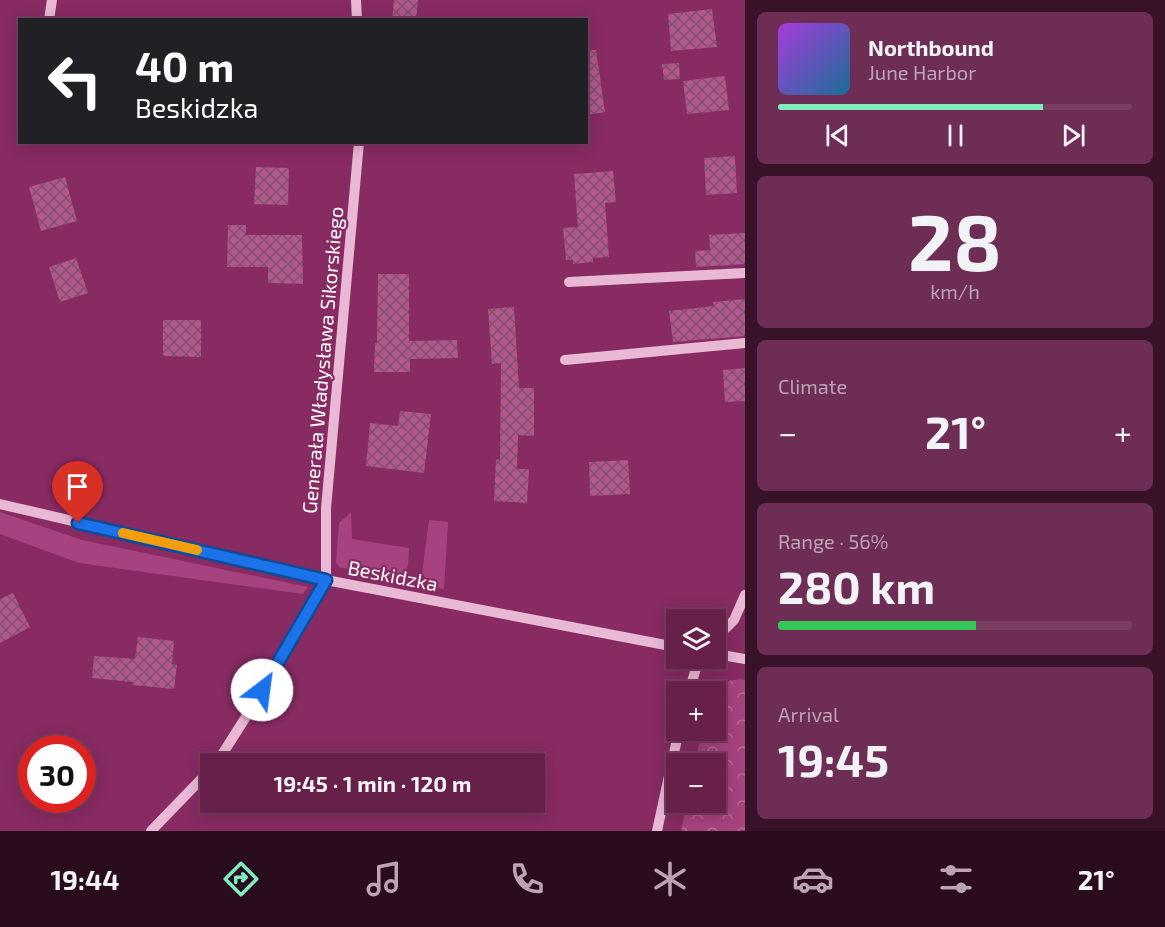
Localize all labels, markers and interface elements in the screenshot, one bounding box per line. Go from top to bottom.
text: Northbound [868,34,994,60]
text: 40 m [135,40,234,90]
icon: left [36,42,114,120]
text: June Harbor [868,60,976,84]
text: Beskidzka [135,91,258,123]
icon: previous [821,119,854,152]
icon: pause [939,119,972,152]
icon: next [1057,119,1090,152]
text: 28 [908,193,1002,287]
street label: Generała Władysława Sikorskiego [297,205,347,515]
text: km/h [930,279,980,303]
text: Climate [778,374,847,398]
text: 21° [925,404,986,458]
text: − [778,412,797,452]
text: + [1114,412,1132,452]
pin [52,461,103,523]
icon: arrive [61,470,94,503]
text: Range · 56% [778,529,888,553]
street label: Beskidzka [346,555,440,595]
text: 280 km [778,559,935,613]
map controls [666,609,726,813]
button: layers [666,609,726,669]
position arrow [230,658,294,722]
button: + [666,681,726,741]
text: Arrival [778,702,839,726]
text: 19:45 [778,732,889,786]
speed limit sign: 30 [18,735,96,813]
button: − [666,753,726,813]
text: 19:45 · 1 min · 120 m [274,770,471,796]
icon: directions [220,858,262,900]
icon: music [363,858,405,900]
icon: phone [506,858,548,900]
icon: climate [649,858,691,900]
icon: car [792,858,834,900]
icon: filters [935,858,977,900]
text: 19:44 [50,863,119,895]
text: 21° [1078,863,1114,895]

